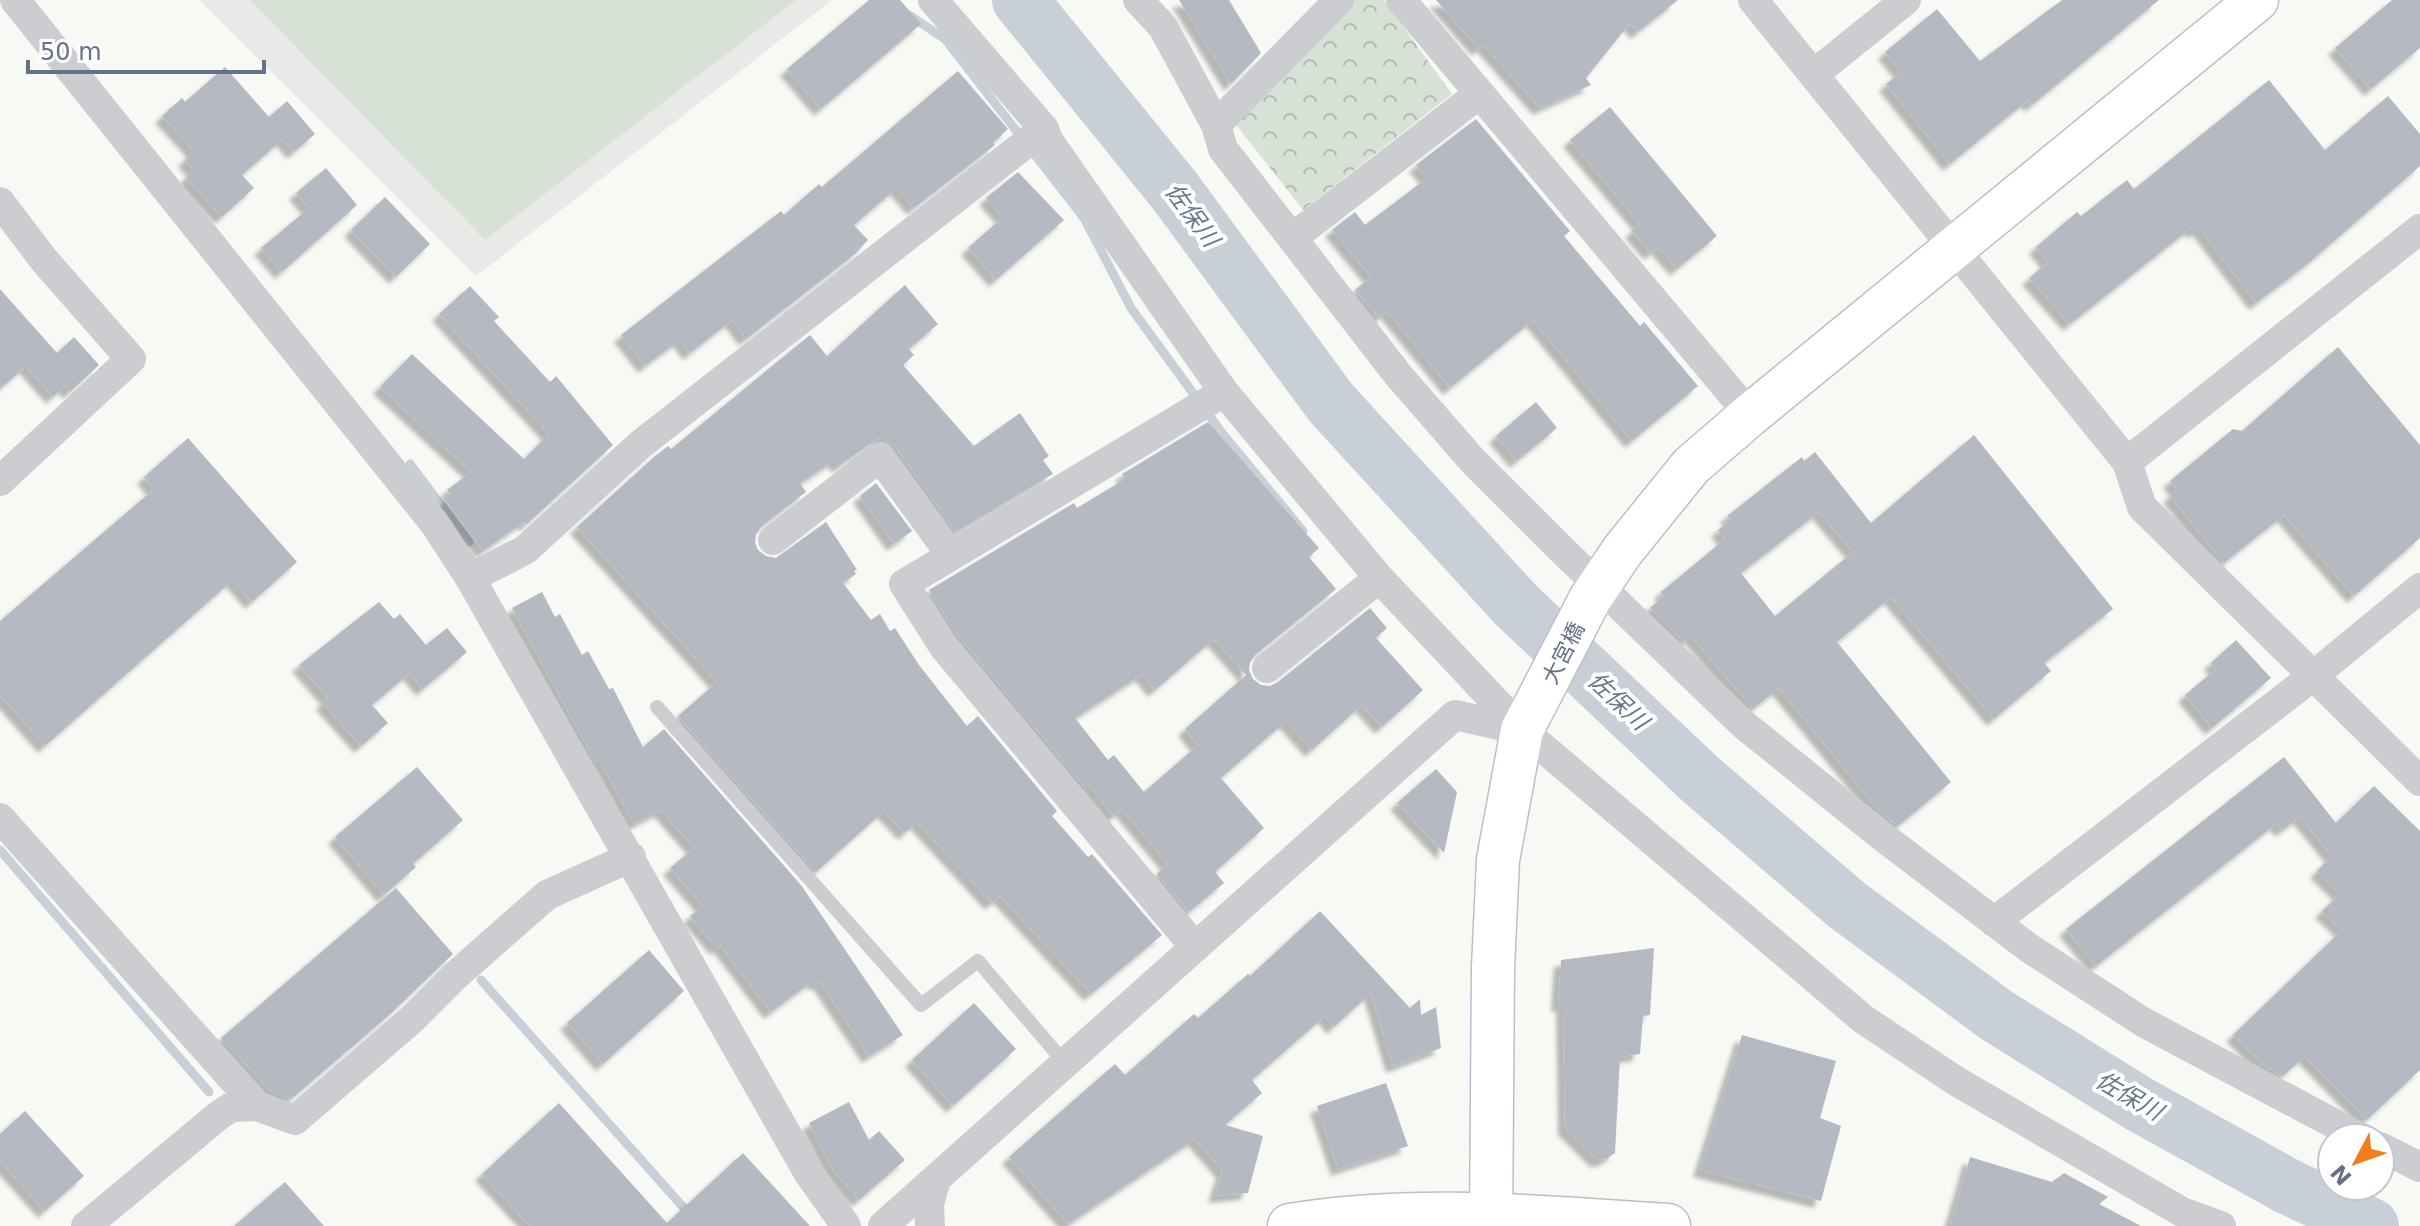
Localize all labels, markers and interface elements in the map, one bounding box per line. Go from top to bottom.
scale bar [28,24,264,74]
text: 50 m [40,38,102,66]
water label: 佐保川 [1159,178,1227,255]
street label: 大宮橋 [1537,618,1590,688]
water label: 佐保川 [1582,666,1656,738]
water label: 佐保川 [2091,1066,2170,1128]
north arrow [2316,1122,2396,1202]
text: N [2326,1160,2357,1190]

